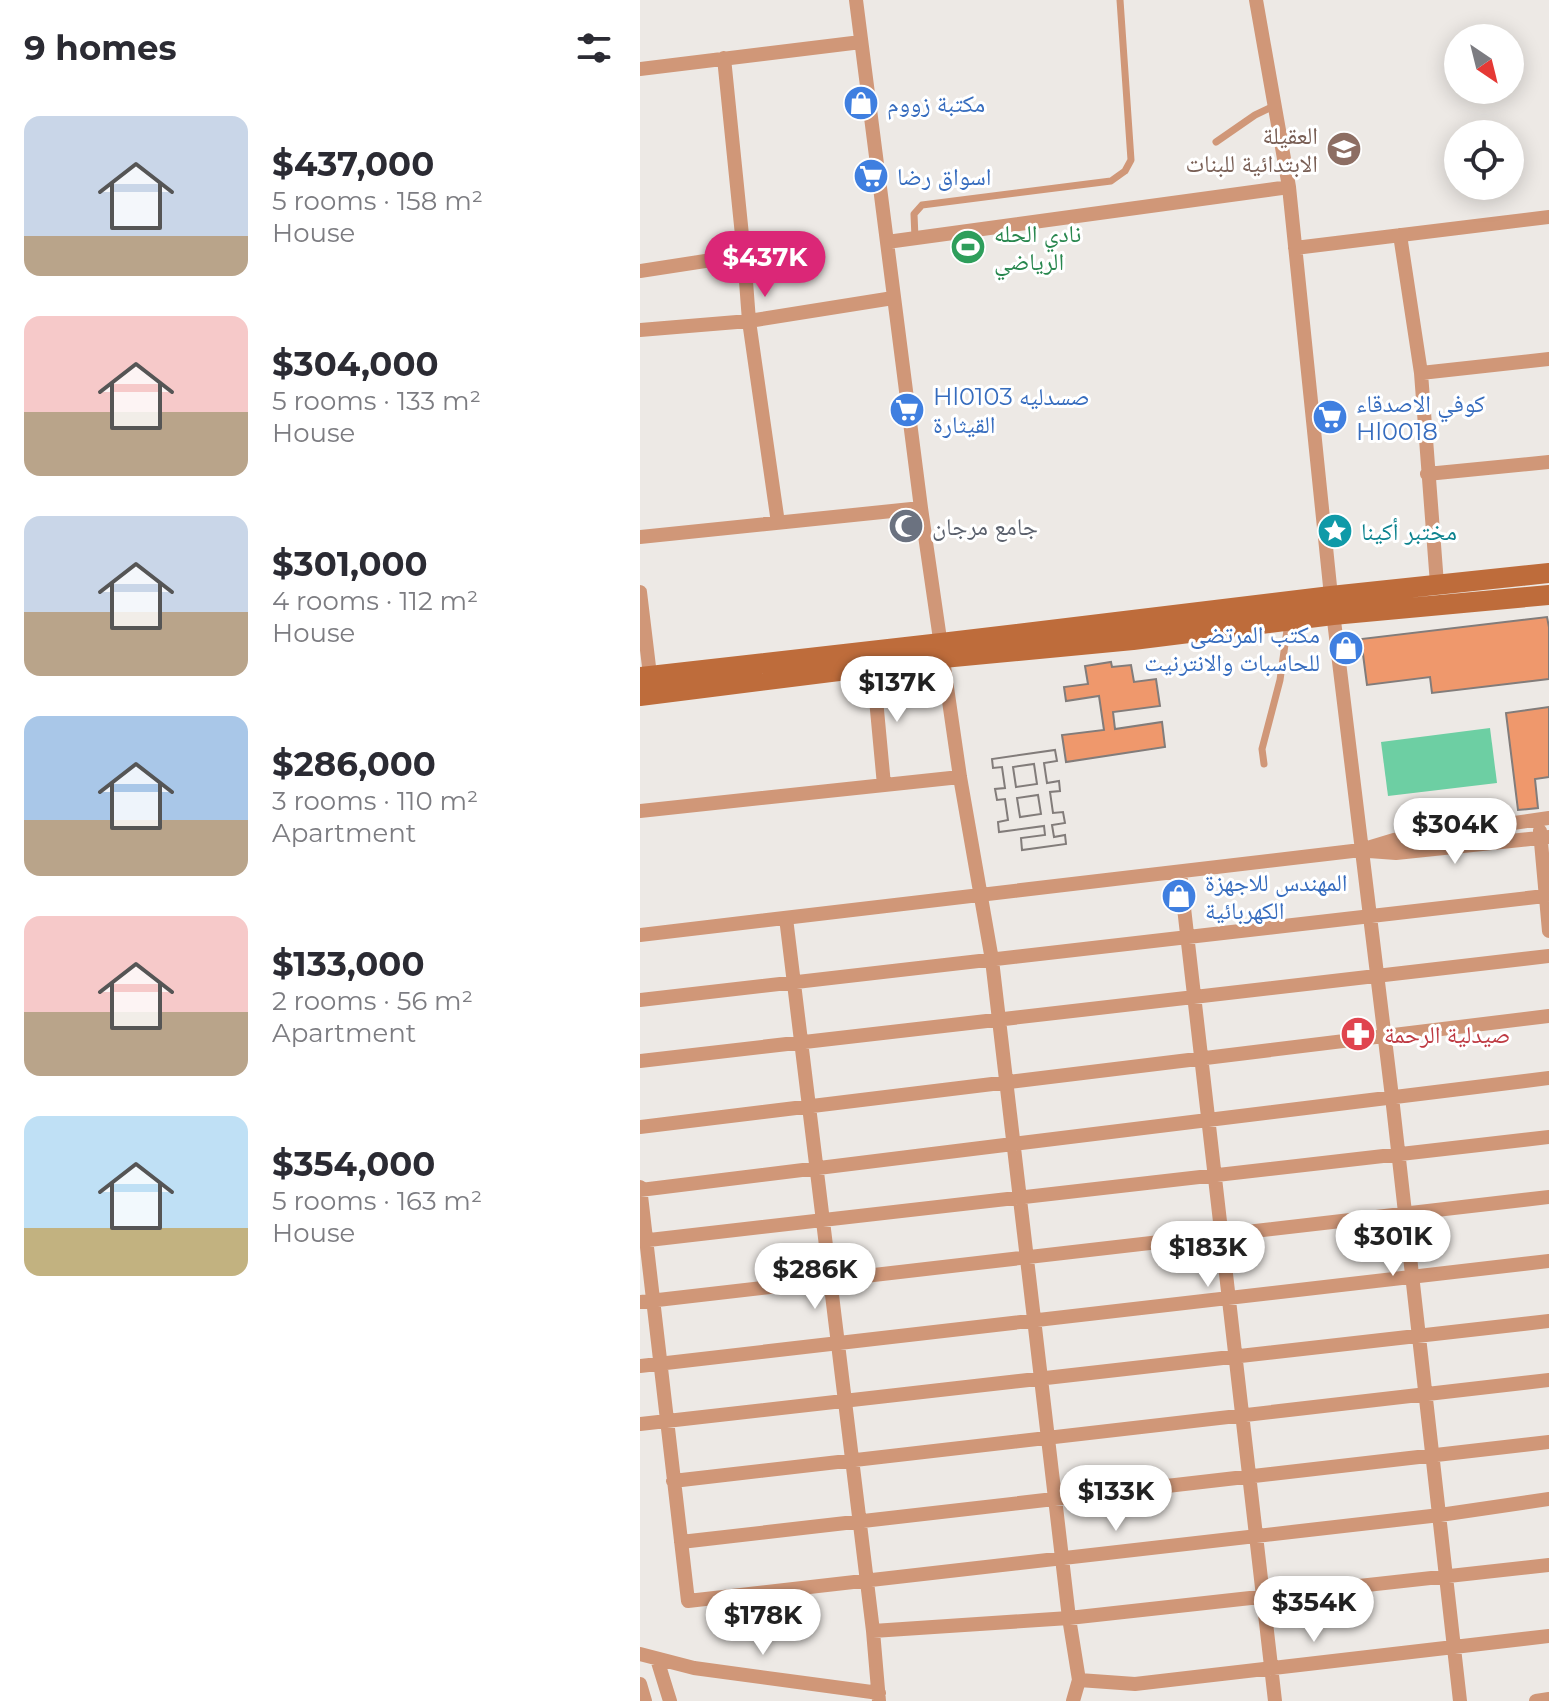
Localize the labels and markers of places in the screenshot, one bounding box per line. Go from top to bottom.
shop icon: مكتبة زووم [842,84,880,122]
place label: مكتبة زووم [887,89,985,120]
place label: العقيلة الابتدائية للبنات [1186,121,1318,178]
school or university icon: العقيلة الابتدائية للبنات [1325,130,1363,168]
supermarket icon: اسواق رضا [852,157,890,195]
place label: اسواق رضا [897,162,991,191]
place label: نادي الحله الرياضي [994,219,1081,281]
sports icon: نادي الحله الرياضي [949,228,987,266]
pin: $437K [709,231,821,299]
place label: Hl0103 صسدليه القيثارة [933,382,1090,439]
place label: كوفي الاصدقاء Hl0018 [1356,389,1485,446]
supermarket icon: Hl0103 صسدليه القيثارة [888,391,926,429]
supermarket icon: كوفي الاصدقاء Hl0018 [1311,398,1349,436]
mosque icon: جامع مرجان [887,507,925,545]
place label: جامع مرجان [932,512,1038,542]
place icon: مختبر أكينا [1316,512,1354,550]
place label: مختبر أكينا [1361,517,1457,546]
place label: مكتب المرتضى للحاسبات والانترنيت [1144,620,1320,677]
shop icon: مكتب المرتضى للحاسبات والانترنيت [1327,629,1365,667]
pin: $137K [841,656,953,724]
pin: $304K [1399,798,1511,866]
place label: المهندس للاجهزة الكهربائية [1205,868,1347,925]
shop icon: المهندس للاجهزة الكهربائية [1160,877,1198,915]
pharmacy icon: صيدلية الرحمة [1339,1015,1377,1053]
place label: صيدلية الرحمة [1384,1020,1510,1049]
pin: $301K [1337,1210,1449,1278]
pin: $183K [1152,1221,1264,1289]
pin: $286K [759,1243,871,1311]
pin: $133K [1060,1465,1172,1533]
pin: $354K [1258,1576,1370,1644]
pin: $178K [707,1589,819,1657]

